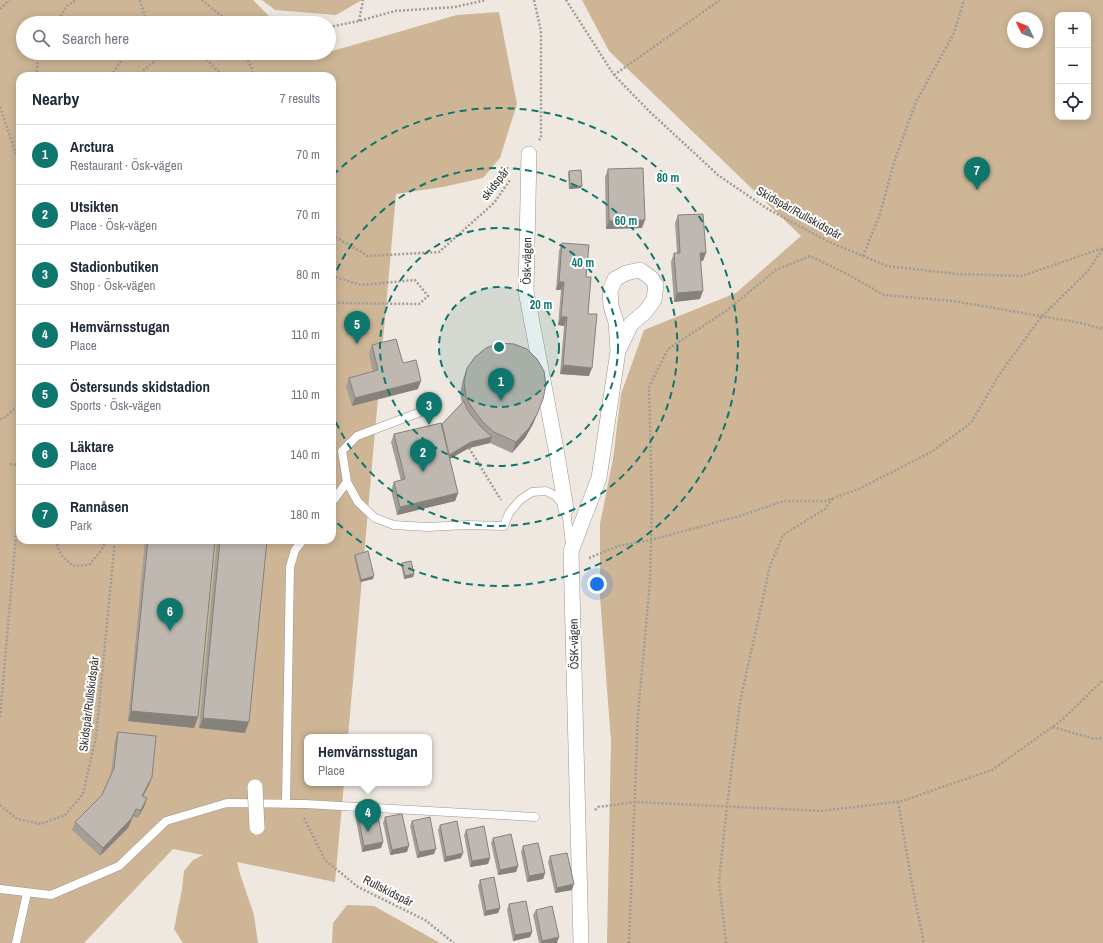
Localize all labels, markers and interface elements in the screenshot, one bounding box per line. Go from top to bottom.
north arrow [1007,12,1043,48]
map controls [1055,12,1091,120]
button: + [1055,12,1091,48]
search box [16,16,336,60]
icon: search [30,27,52,49]
text: Search here [62,28,129,49]
button: − [1055,48,1091,84]
button: locate [1055,84,1091,120]
text: Nearby [32,87,79,110]
text: 7 results [280,90,320,107]
text: Arctura [70,136,114,157]
text: 1 [42,146,48,163]
text: 70 m [296,146,320,163]
text: Restaurant · Ösk-vägen [70,157,183,174]
pin: 7 [964,157,990,190]
street label: skidspår [477,164,513,204]
text: 80 m [657,170,679,186]
street label: Skidspår/Rullskidspår [753,183,845,244]
text: Utsikten [70,196,119,217]
text: 2 [42,206,48,223]
text: 70 m [296,206,320,223]
text: 60 m [615,213,637,229]
text: Place · Ösk-vägen [70,217,157,234]
street label: Ösk-vägen [518,237,535,285]
text: 40 m [572,255,594,271]
text: Stadionbutiken [70,256,159,277]
text: 3 [42,266,48,283]
text: 80 m [296,266,320,283]
text: Shop · Ösk-vägen [70,277,155,294]
text: 20 m [530,297,552,313]
pin: 5 [344,311,370,344]
text: Hemvärnsstugan [70,316,170,337]
text: 4 [42,326,48,343]
text: 110 m [291,326,320,343]
text: Place [70,337,97,354]
centre of rings [492,340,506,354]
pin: 1 [488,368,514,401]
text: Östersunds skidstadion [70,376,210,397]
text: 5 [42,386,48,403]
text: 110 m [291,386,320,403]
pin: 3 [416,392,442,425]
text: Sports · Ösk-vägen [70,397,161,414]
text: Läktare [70,436,114,457]
pin: 2 [410,439,436,472]
text: 6 [42,446,48,463]
text: 140 m [290,446,320,463]
text: Place [70,457,97,474]
text: Rannåsen [70,496,129,517]
text: 7 [42,506,48,523]
text: 180 m [290,506,320,523]
text: Park [70,517,92,534]
your location [587,574,607,594]
pin: 6 [157,598,183,631]
street label: ÖSK-vägen [565,618,582,670]
street label: Skidspår/Rullskidspår [75,655,103,752]
popup [304,734,432,786]
text: Hemvärnsstugan [318,741,418,762]
text: Place [318,762,345,779]
pin: 4 [355,799,381,832]
street label: Rullskidspår [360,872,416,911]

